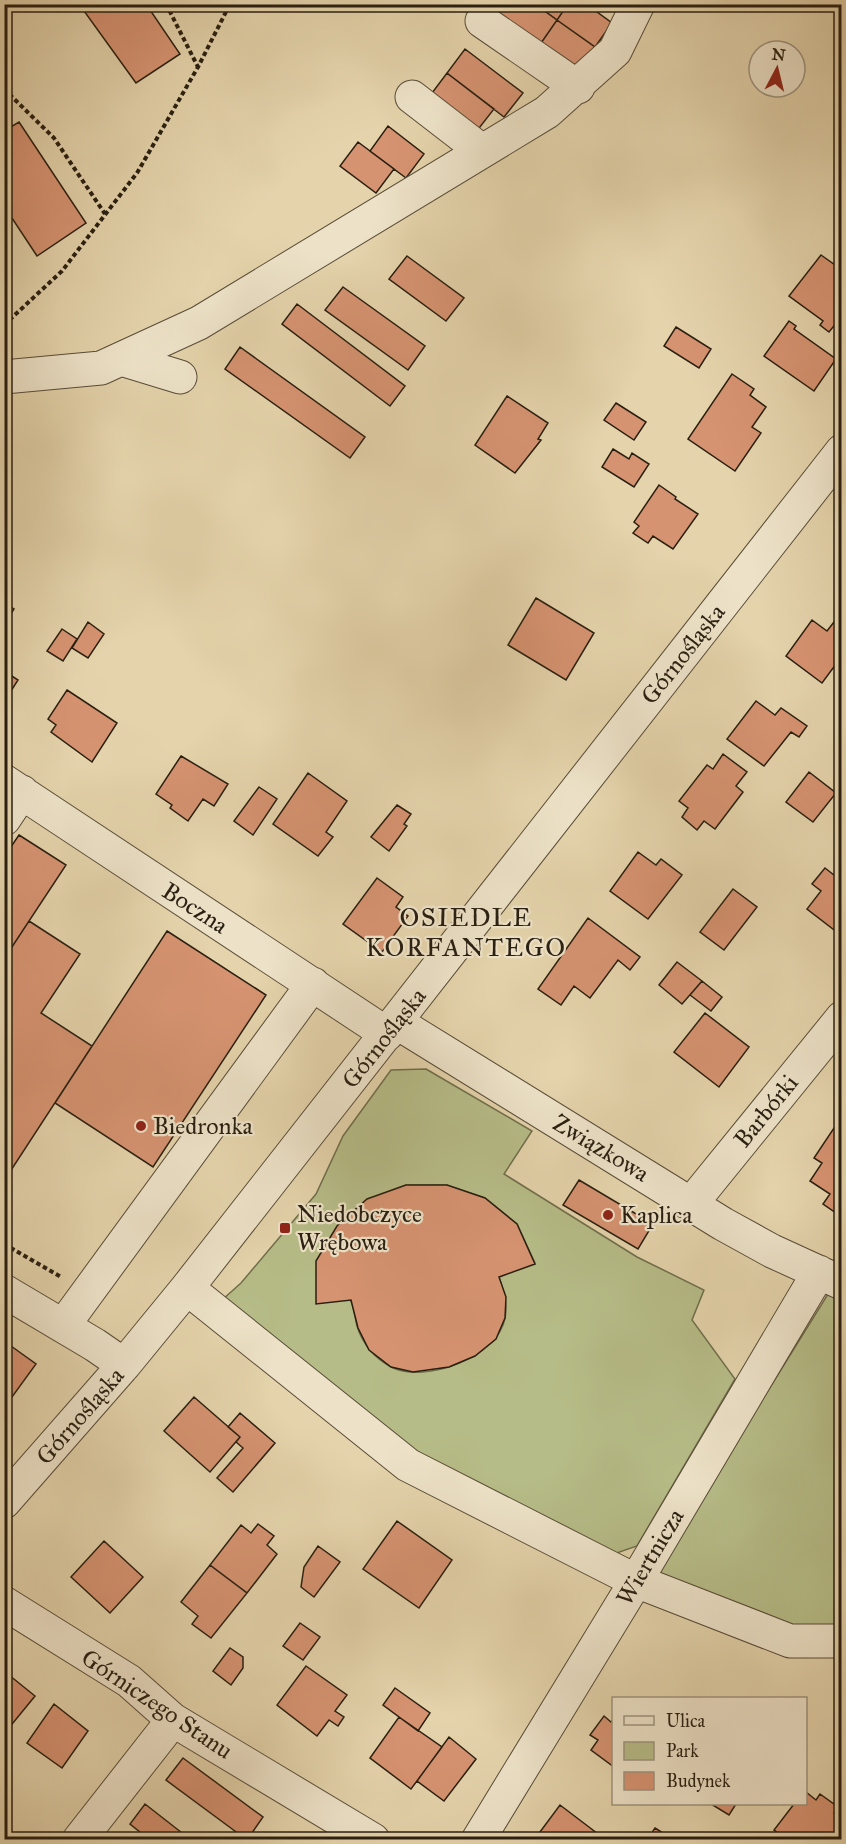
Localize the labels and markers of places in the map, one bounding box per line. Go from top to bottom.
place label: Biedronka [153,1111,254,1141]
marker: Biedronka [134,1119,148,1133]
place label: Niedobczyce Wrębowa [297,1199,422,1257]
place label: Kaplica [620,1200,693,1230]
marker: Kaplica [601,1208,615,1222]
marker: Niedobczyce Wrębowa [278,1221,292,1235]

